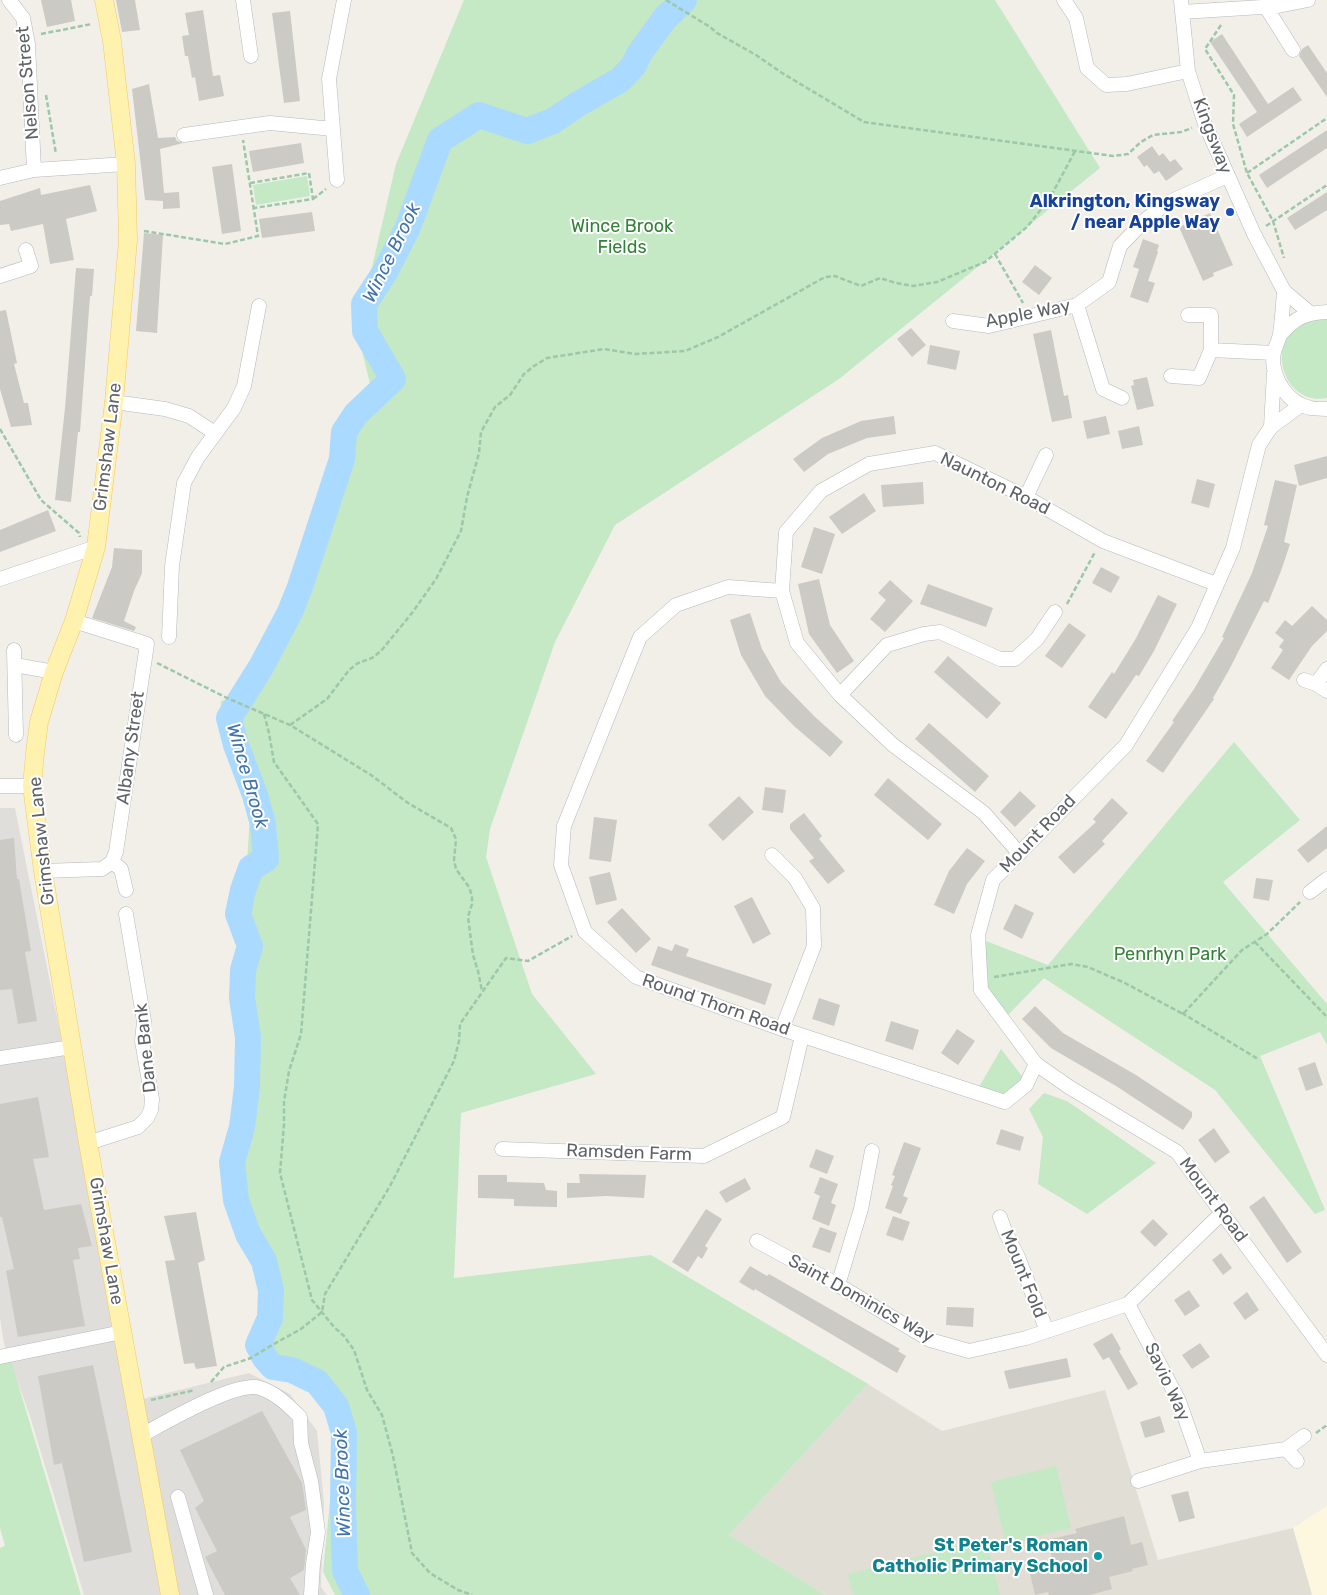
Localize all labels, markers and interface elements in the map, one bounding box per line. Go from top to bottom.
street label: Nelson Street [12,25,44,141]
street label: Kingsway [1188,95,1236,177]
place label: Alkrington, Kingsway / near Apple Way [1030,191,1220,233]
water label: Wince Brook [358,199,426,307]
marker: Alkrington, Kingsway / near Apple Way [1224,206,1236,218]
park label: Wince Brook Fields [571,216,673,258]
street label: Apple Way [984,295,1072,333]
street label: Grimshaw Lane [89,381,127,513]
street label: Naunton Road [937,448,1053,520]
street label: Albany Street [112,690,150,806]
water label: Wince Brook [221,721,273,831]
street label: Grimshaw Lane [24,776,60,906]
street label: Mount Road [995,790,1081,878]
park label: Penrhyn Park [1114,944,1226,966]
street label: Round Thorn Road [639,970,793,1040]
street label: Dane Bank [131,1002,161,1094]
street label: Ramsden Farm [566,1140,692,1166]
street label: Mount Road [1174,1153,1252,1247]
street label: Grimshaw Lane [84,1175,128,1307]
street label: Mount Fold [995,1227,1051,1321]
street label: Saint Dominics Way [784,1250,938,1348]
street label: Savio Way [1140,1340,1194,1424]
water label: Wince Brook [330,1428,356,1538]
place label: St Peter's Roman Catholic Primary School [872,1535,1088,1578]
marker: St Peter's Roman Catholic Primary School [1092,1550,1104,1562]

